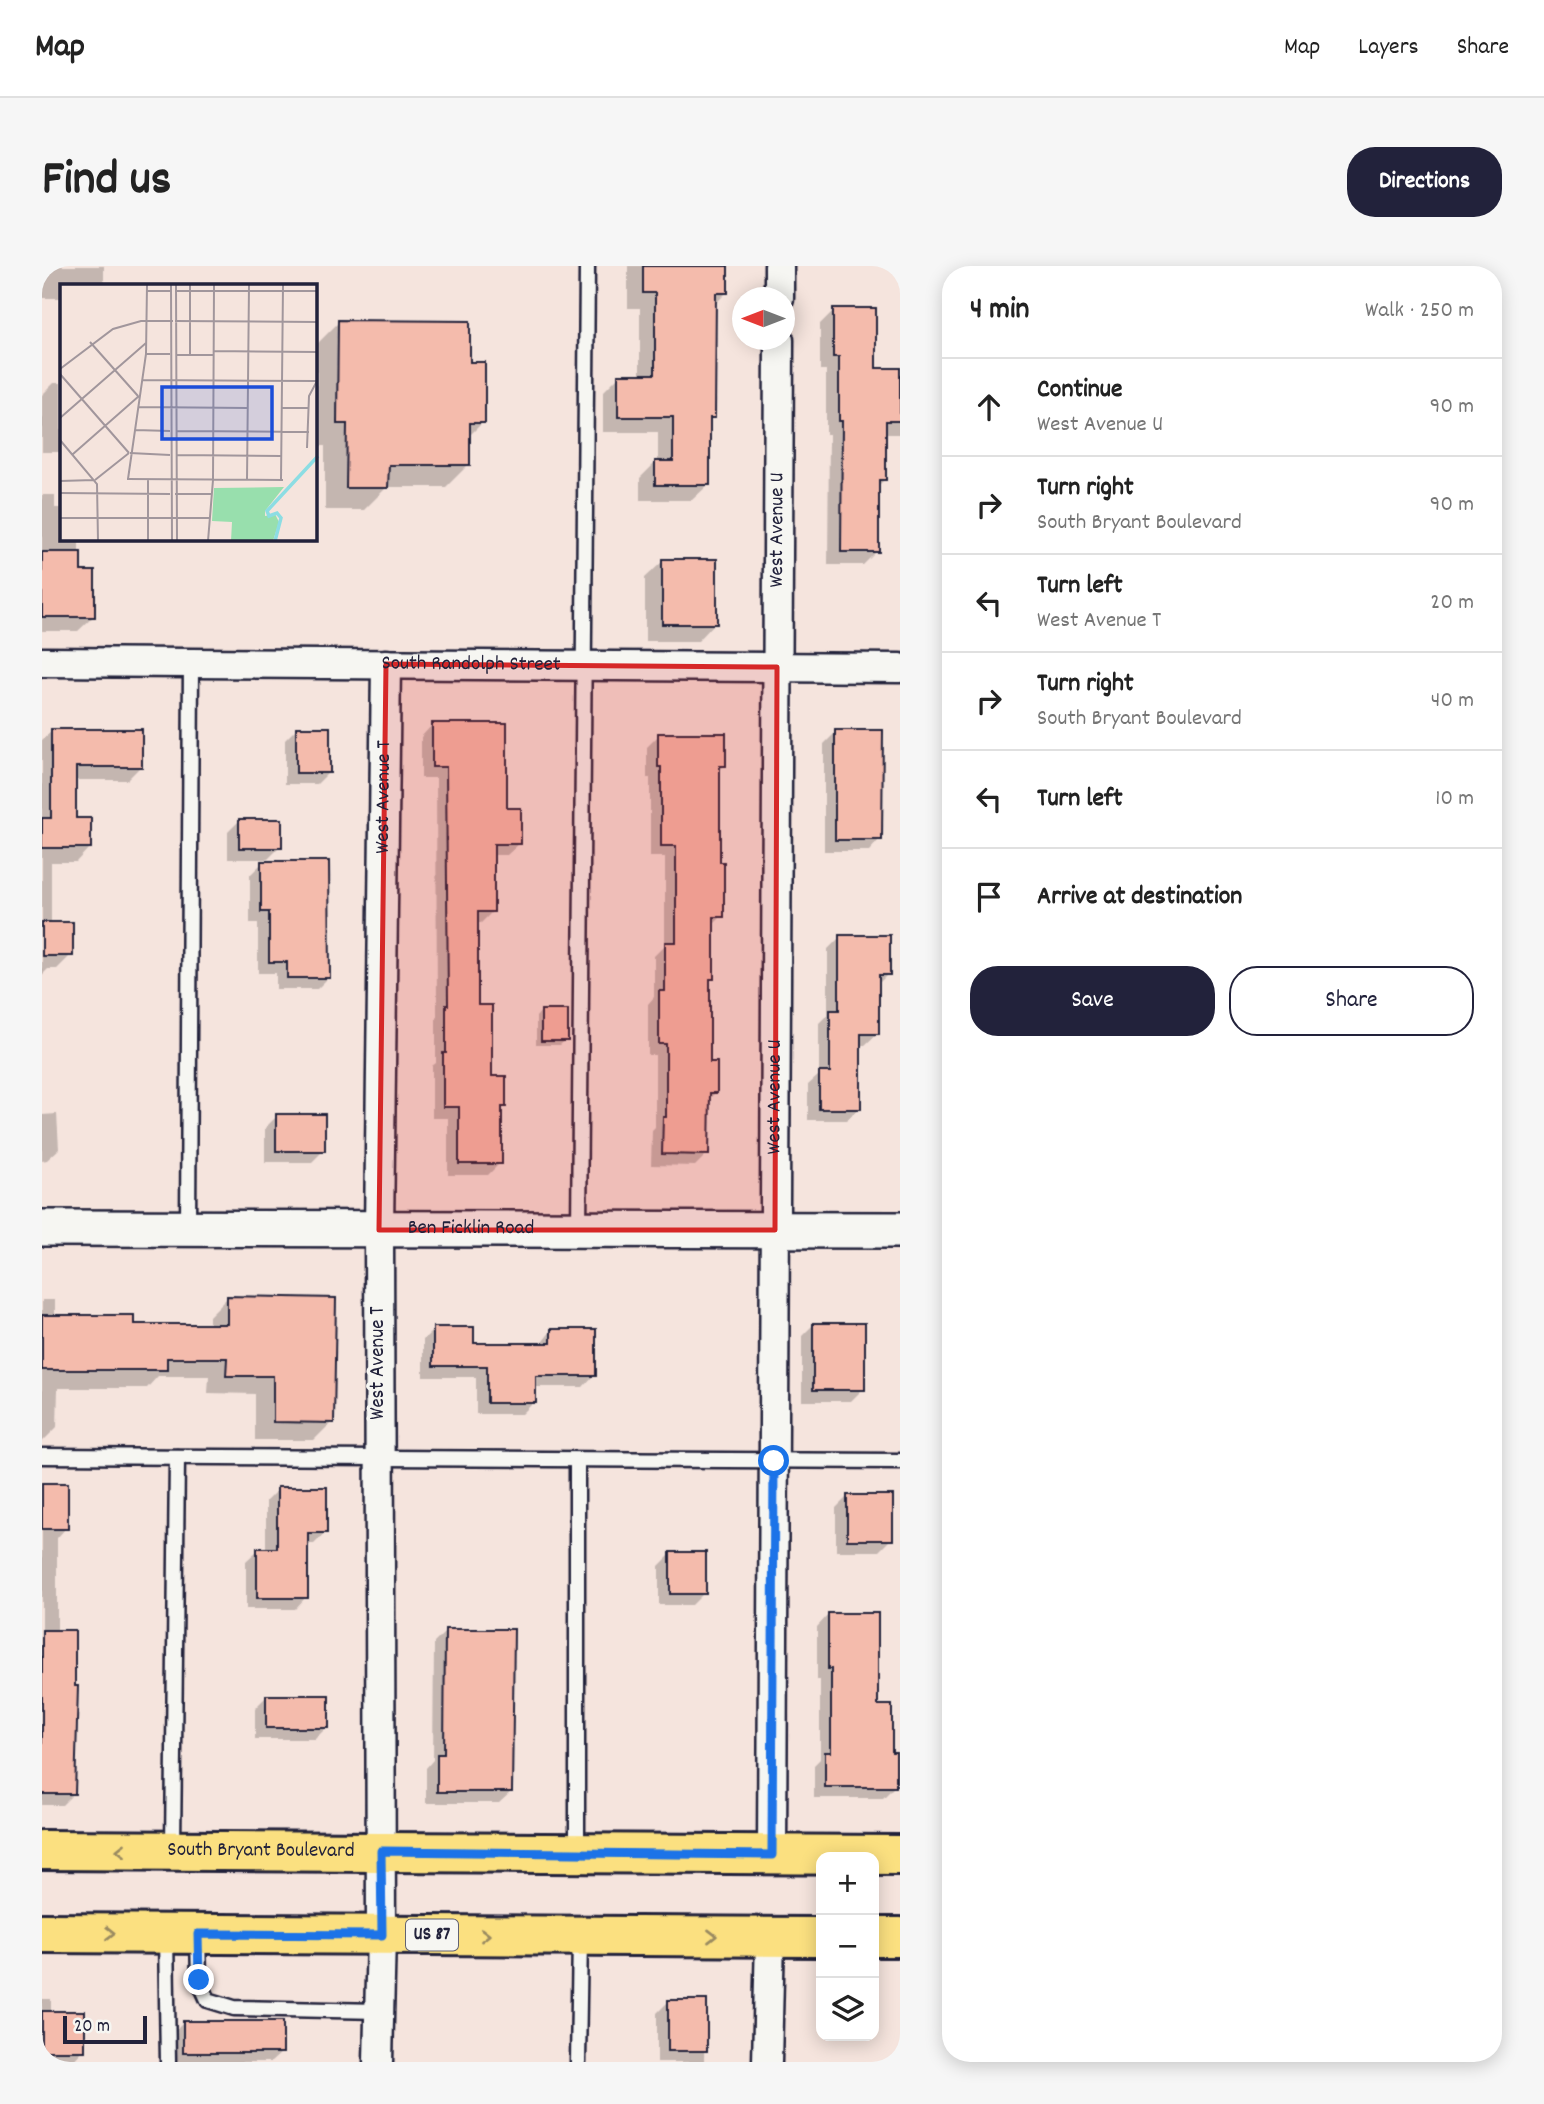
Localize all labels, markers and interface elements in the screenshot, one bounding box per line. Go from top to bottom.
text: Map [35,25,85,72]
text: Map [1284,31,1320,65]
text: Layers [1358,31,1419,65]
text: Share [1457,31,1509,65]
text: Find us [42,147,171,217]
button: Directions [1347,147,1502,217]
inset map [60,284,317,541]
north arrow [732,287,795,350]
text: 4 min [970,290,1029,333]
text: Walk · 250 m [1365,295,1474,328]
text: Continue [1037,372,1122,409]
icon: ahead [970,388,1008,426]
text: 90 m [1430,391,1474,424]
text: West Avenue U [1037,409,1163,442]
text: Turn right [1037,470,1134,507]
street label: West Avenue U [763,472,793,588]
icon: right [970,486,1008,524]
text: 90 m [1430,489,1474,522]
text: South Bryant Boulevard [1037,507,1242,540]
text: Turn left [1037,568,1123,605]
icon: left [970,584,1008,622]
text: 20 m [1430,587,1474,620]
text: West Avenue T [1037,605,1161,638]
street label: South Randolph Street [381,649,561,681]
text: Turn right [1037,666,1134,703]
icon: right [970,682,1008,720]
text: 40 m [1431,685,1474,718]
text: South Bryant Boulevard [1037,703,1242,736]
street label: West Avenue T [369,740,400,854]
icon: left [970,780,1008,818]
text: Turn left [1037,781,1123,818]
text: 10 m [1435,783,1474,816]
icon: arrive [970,878,1008,916]
text: Arrive at destination [1037,879,1242,916]
button: Save [970,966,1215,1036]
button: Share [1229,966,1474,1036]
street label: West Avenue U [760,1039,791,1155]
street label: Ben Ficklin Road [408,1214,534,1244]
street label: West Avenue T [364,1306,394,1420]
route start [758,1445,789,1476]
street label: South Bryant Boulevard [167,1836,355,1867]
one-way arrow [116,1842,126,1858]
map controls [816,1852,879,2041]
button: + [816,1852,879,1915]
button: − [816,1915,879,1978]
road number: US 87 [406,1919,458,1950]
one-way arrow [105,1925,116,1941]
one-way arrow [480,1927,490,1943]
one-way arrow [707,1928,718,1944]
route end [183,1964,214,1995]
button: layers [816,1978,879,2041]
scale bar [63,2013,147,2045]
text: 20 m [74,2014,110,2041]

